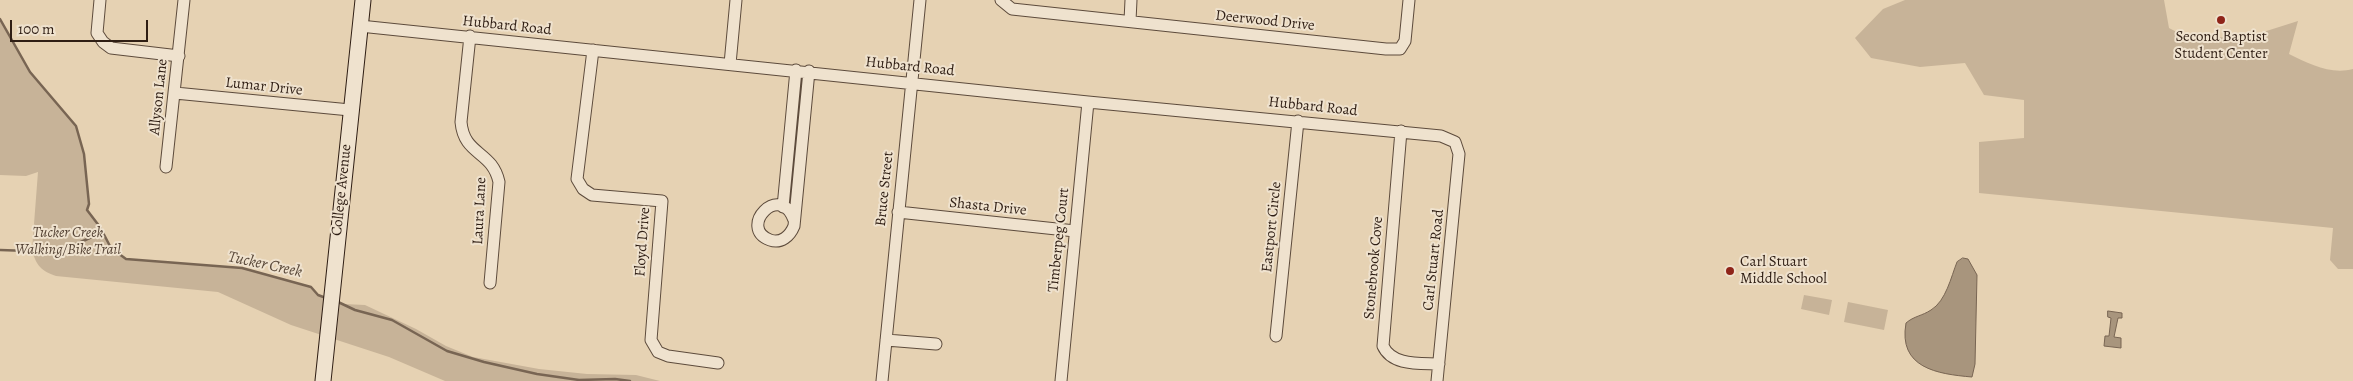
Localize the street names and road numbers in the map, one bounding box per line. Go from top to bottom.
street label: Deerwood Drive [1214,7,1316,35]
street label: Hubbard Road [462,12,552,40]
street label: Hubbard Road [865,53,955,81]
street label: Allyson Lane [146,58,172,136]
street label: Lumar Drive [224,74,304,100]
street label: Hubbard Road [1268,93,1358,121]
street label: College Avenue [328,143,356,237]
street label: Bruce Street [872,151,898,227]
street label: Laura Lane [469,177,491,245]
street label: Eastport Circle [1258,181,1286,273]
street label: Timberpeg Court [1045,187,1073,293]
street label: Shasta Drive [949,194,1027,220]
street label: Floyd Drive [632,207,654,277]
street label: Carl Stuart Road [1420,209,1448,311]
street label: Stonebrook Cove [1361,216,1387,320]

